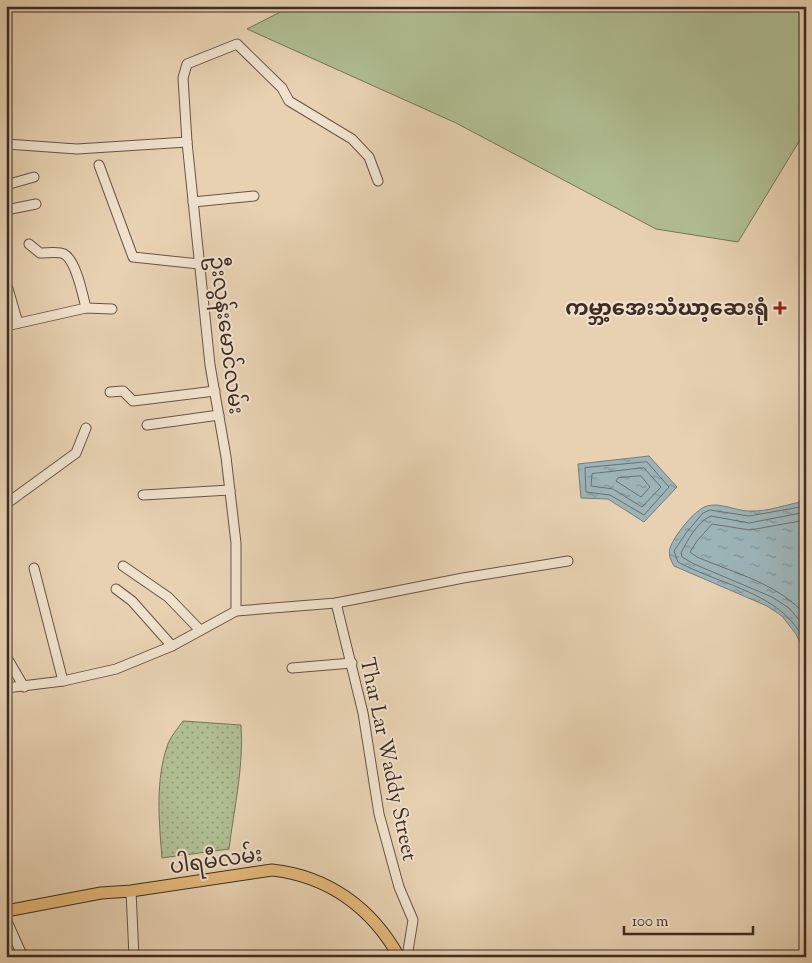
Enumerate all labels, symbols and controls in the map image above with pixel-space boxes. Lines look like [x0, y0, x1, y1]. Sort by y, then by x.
street label: ဦးလွန်းမောင်လမ်း [200, 254, 253, 416]
place label: ကမ္ဘာ့အေးသံဃာ့ဆေးရုံ [565, 295, 769, 325]
marker: ကမ္ဘာ့အေးသံဃာ့ဆေးရုံ [773, 301, 787, 315]
street label: Thar Lar Waddy Street [351, 655, 423, 864]
street label: ပါရမီလမ်း [167, 838, 265, 883]
scale bar [624, 903, 753, 935]
text: 100 m [632, 912, 669, 933]

